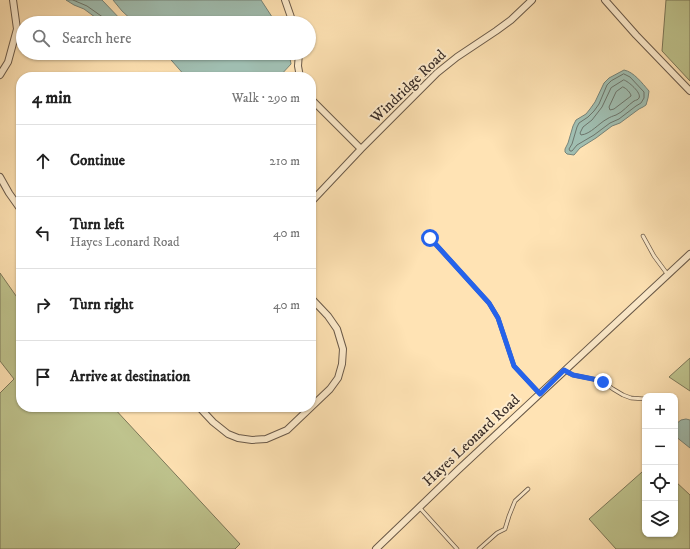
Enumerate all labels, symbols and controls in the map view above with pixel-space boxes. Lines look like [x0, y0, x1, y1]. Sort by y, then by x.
search box [16, 16, 316, 60]
icon: search [30, 27, 52, 49]
text: Search here [62, 29, 131, 48]
street label: Windridge Road [366, 45, 450, 128]
text: 4 min [32, 87, 71, 109]
text: Walk · 290 m [232, 90, 300, 106]
icon: ahead [32, 150, 54, 172]
text: Continue [70, 151, 125, 170]
text: 210 m [269, 153, 300, 169]
text: Turn left [70, 215, 124, 234]
icon: left [32, 222, 54, 244]
text: 40 m [273, 225, 300, 241]
route start [421, 229, 439, 247]
text: Hayes Leonard Road [70, 234, 179, 250]
icon: right [32, 294, 54, 316]
text: Turn right [70, 295, 133, 314]
text: 40 m [273, 297, 300, 313]
icon: arrive [32, 366, 54, 388]
text: Arrive at destination [70, 367, 190, 386]
route end [594, 373, 612, 391]
street label: Hayes Leonard Road [419, 390, 524, 490]
map controls [642, 393, 678, 537]
button: + [642, 393, 678, 429]
button: − [642, 429, 678, 465]
button: locate [642, 465, 678, 501]
button: layers [642, 501, 678, 537]

